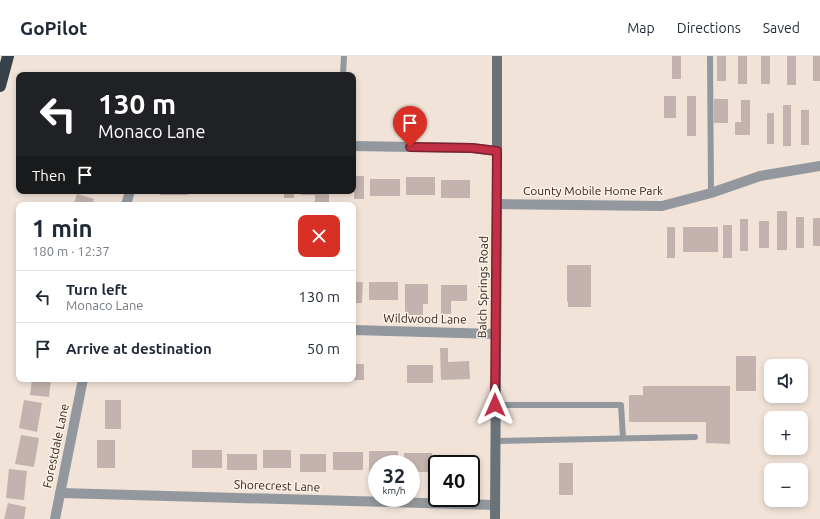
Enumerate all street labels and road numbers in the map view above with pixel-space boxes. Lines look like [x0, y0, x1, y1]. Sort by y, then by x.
street label: County Mobile Home Park [523, 184, 663, 197]
street label: Balch Springs Road [475, 236, 490, 338]
street label: Wildwood Lane [383, 311, 467, 326]
street label: Forestdale Lane [40, 403, 71, 489]
street label: Shorecrest Lane [234, 477, 320, 494]

